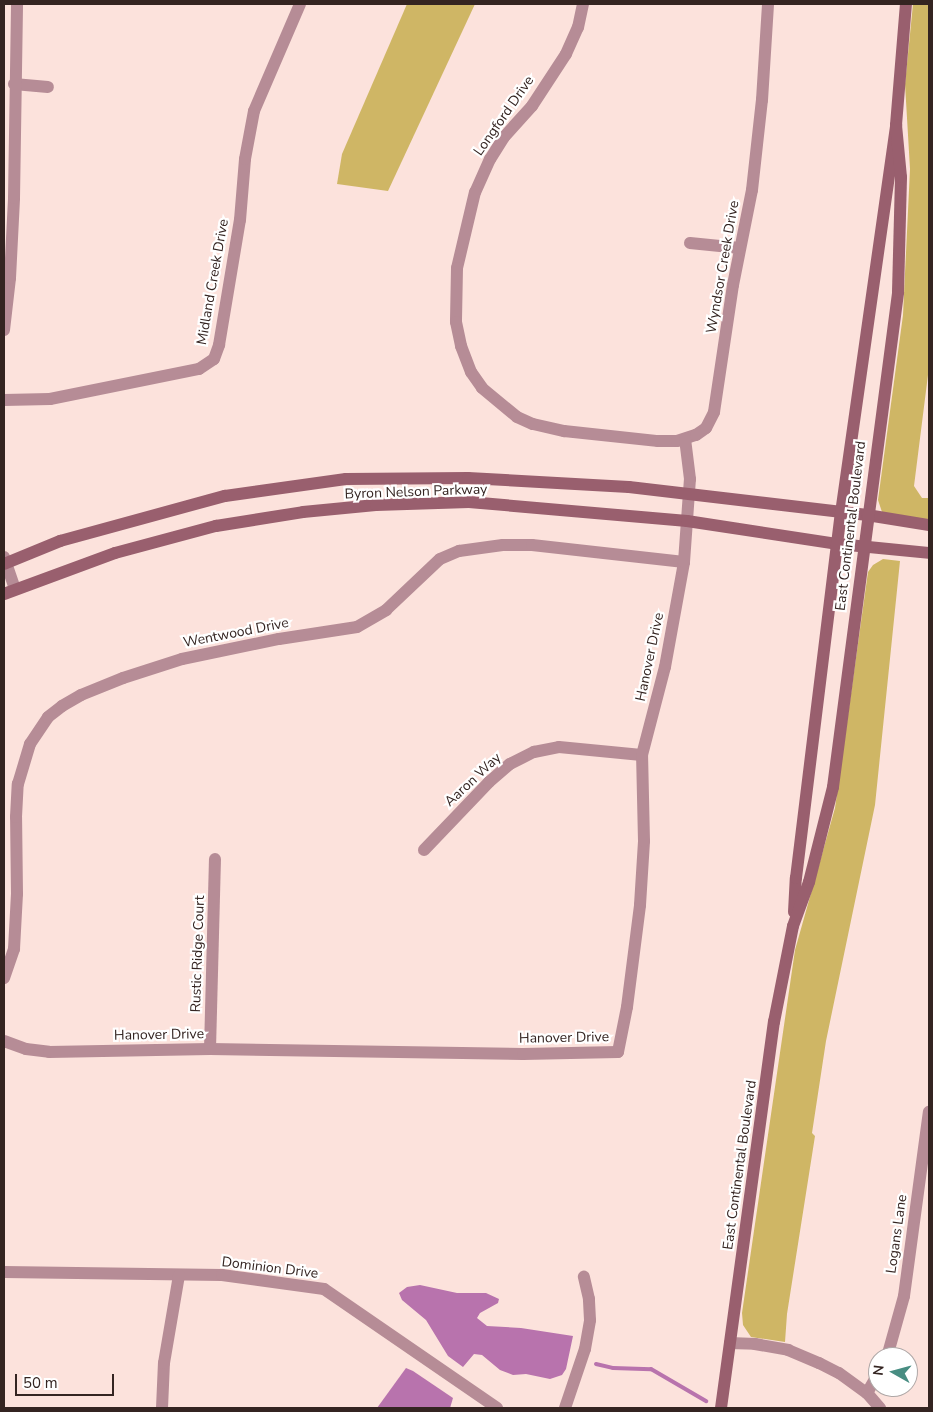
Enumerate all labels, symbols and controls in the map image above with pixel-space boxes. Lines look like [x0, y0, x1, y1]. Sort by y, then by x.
street label: Longford Drive [470, 73, 538, 159]
street label: Wyndsor Creek Drive [703, 199, 743, 335]
street label: Midland Creek Drive [194, 218, 232, 346]
street label: East Continental Boulevard [832, 440, 870, 612]
street label: Byron Nelson Parkway [344, 481, 488, 503]
street label: Hanover Drive [632, 611, 668, 703]
street label: Wentwood Drive [182, 615, 290, 651]
street label: Aaron Way [441, 750, 505, 810]
street label: Rustic Ridge Court [188, 895, 208, 1013]
street label: Hanover Drive [114, 1026, 204, 1044]
street label: Hanover Drive [519, 1029, 609, 1047]
street label: East Continental Boulevard [720, 1079, 760, 1251]
street label: Logans Lane [883, 1193, 911, 1275]
street label: Dominion Drive [221, 1254, 319, 1282]
north arrow [868, 1347, 918, 1397]
scale bar [18, 1364, 116, 1396]
text: N [869, 1364, 889, 1377]
text: 50 m [23, 1373, 58, 1393]

